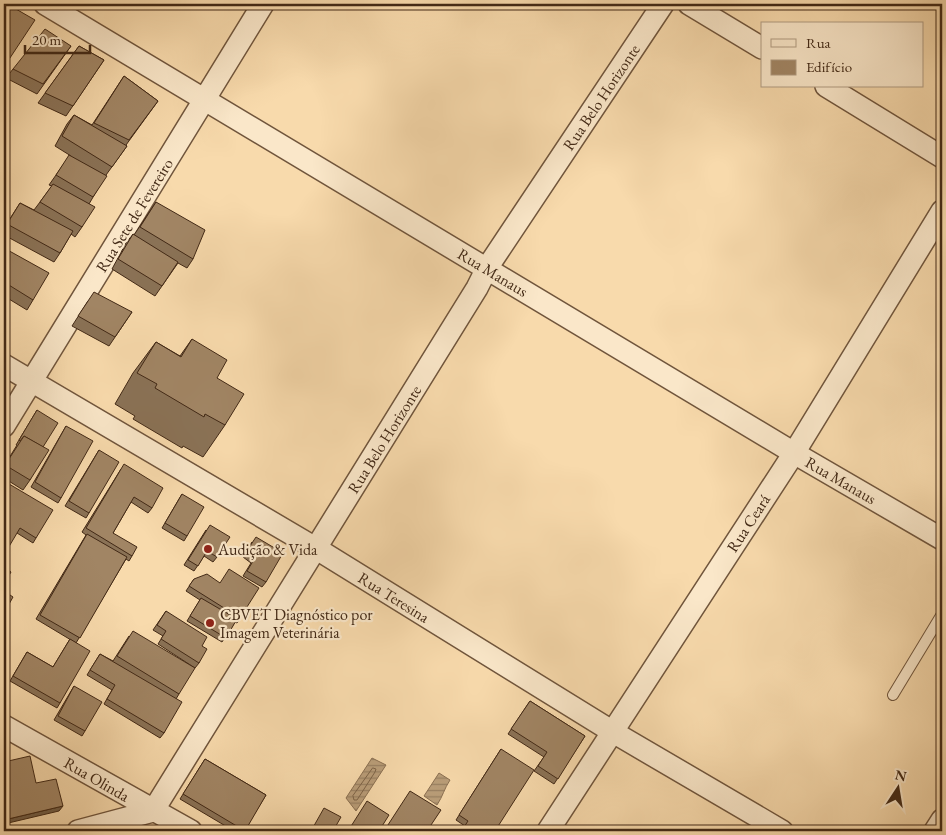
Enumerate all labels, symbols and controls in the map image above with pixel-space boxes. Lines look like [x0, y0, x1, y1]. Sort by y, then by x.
scale bar [25, 22, 90, 54]
legend [761, 22, 924, 88]
text: 20 m [32, 30, 61, 49]
text: Rua [806, 33, 831, 52]
street label: Rua Belo Horizonte [558, 40, 645, 154]
text: Edifício [806, 57, 852, 76]
street label: Rua Sete de Fevereiro [91, 154, 178, 276]
street label: Rua Manaus [454, 243, 532, 302]
street label: Rua Belo Horizonte [343, 381, 426, 497]
street label: Rua Manaus [802, 452, 880, 509]
street label: Rua Ceará [722, 490, 775, 556]
place label: Audição & Vida [217, 539, 318, 560]
marker: Audição & Vida [202, 543, 214, 555]
street label: Rua Teresina [354, 567, 434, 628]
place label: CBVET Diagnóstico por Imagem Veterinária [220, 604, 373, 643]
marker: CBVET Diagnóstico por Imagem Veterinária [204, 617, 216, 629]
street label: Rua Olinda [60, 752, 134, 807]
north arrow [874, 762, 924, 812]
text: N [893, 765, 909, 785]

